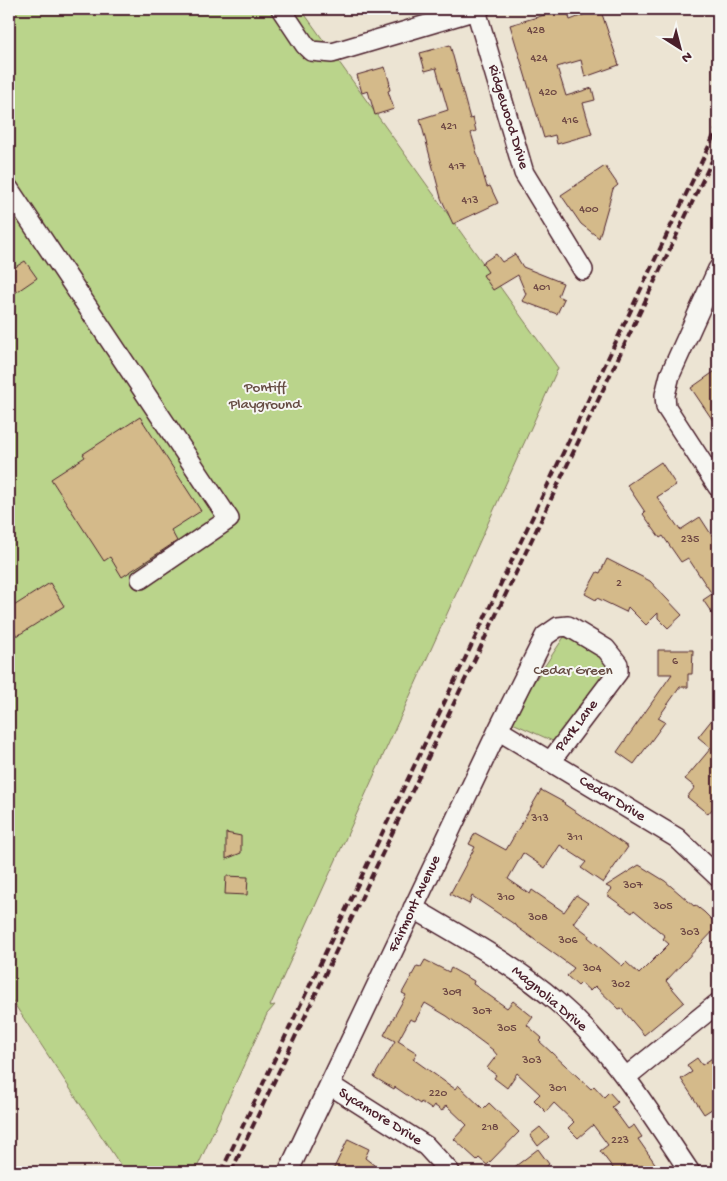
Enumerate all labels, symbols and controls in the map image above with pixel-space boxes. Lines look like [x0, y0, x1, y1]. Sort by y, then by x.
north arrow [654, 22, 704, 72]
house number: 428 [527, 24, 545, 38]
text: N [677, 47, 695, 66]
house number: 424 [530, 52, 548, 66]
street label: Ridgewood Drive [484, 63, 533, 172]
house number: 420 [539, 86, 557, 100]
house number: 416 [562, 114, 579, 128]
house number: 421 [441, 120, 457, 134]
house number: 417 [449, 160, 466, 174]
house number: 413 [462, 194, 478, 208]
house number: 400 [579, 203, 599, 217]
house number: 401 [533, 281, 551, 295]
park label: Pontiff Playground [228, 379, 302, 414]
house number: 235 [681, 533, 699, 547]
house number: 2 [616, 577, 622, 591]
house number: 6 [672, 655, 679, 669]
park label: Cedar Green [533, 662, 613, 680]
street label: Park Lane [551, 696, 603, 757]
street label: Cedar Drive [575, 772, 649, 826]
house number: 313 [530, 812, 549, 826]
house number: 311 [566, 831, 583, 845]
street label: Fairmont Avenue [384, 852, 445, 956]
house number: 307 [622, 879, 643, 893]
house number: 310 [496, 891, 515, 905]
house number: 305 [652, 900, 673, 914]
house number: 308 [527, 911, 548, 925]
house number: 303 [679, 926, 700, 940]
house number: 306 [557, 934, 578, 948]
street label: Magnolia Drive [507, 962, 591, 1036]
house number: 304 [582, 962, 602, 976]
house number: 302 [611, 978, 631, 992]
house number: 309 [441, 986, 462, 1000]
house number: 307 [471, 1005, 492, 1019]
house number: 305 [496, 1022, 517, 1036]
house number: 303 [521, 1054, 542, 1068]
house number: 301 [548, 1082, 567, 1096]
street label: Sycamore Drive [335, 1084, 425, 1150]
house number: 220 [429, 1087, 447, 1101]
house number: 218 [481, 1121, 499, 1135]
house number: 223 [611, 1134, 629, 1148]

